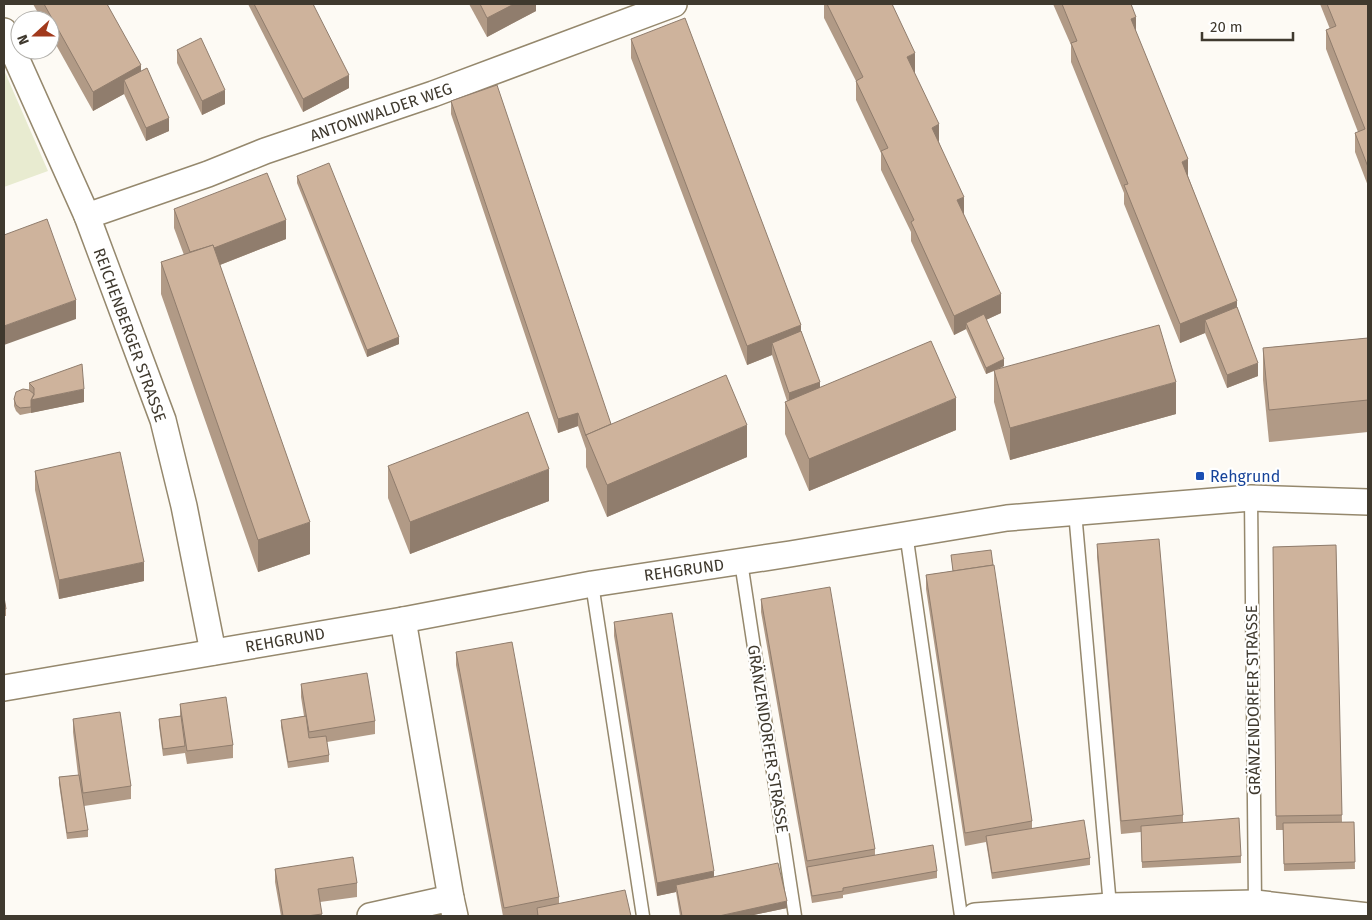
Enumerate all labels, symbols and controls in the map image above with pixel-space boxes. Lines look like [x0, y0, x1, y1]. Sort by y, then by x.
north arrow [10, 10, 60, 60]
scale bar [1202, 10, 1293, 42]
text: 20 m [1210, 18, 1243, 36]
text: N [14, 32, 33, 47]
street label: ANTONIWALDER WEG [307, 79, 455, 145]
street label: REICHENBERGER STRASSE [90, 245, 170, 425]
place label: Rehgrund [1210, 467, 1280, 486]
marker: Rehgrund [1194, 470, 1206, 482]
street label: REHGRUND [643, 555, 725, 585]
street label: GRÄNZENDORFER STRASSE [1242, 605, 1264, 795]
street label: REHGRUND [244, 624, 326, 656]
street label: GRÄNZENDORFER STRASSE [744, 643, 792, 835]

